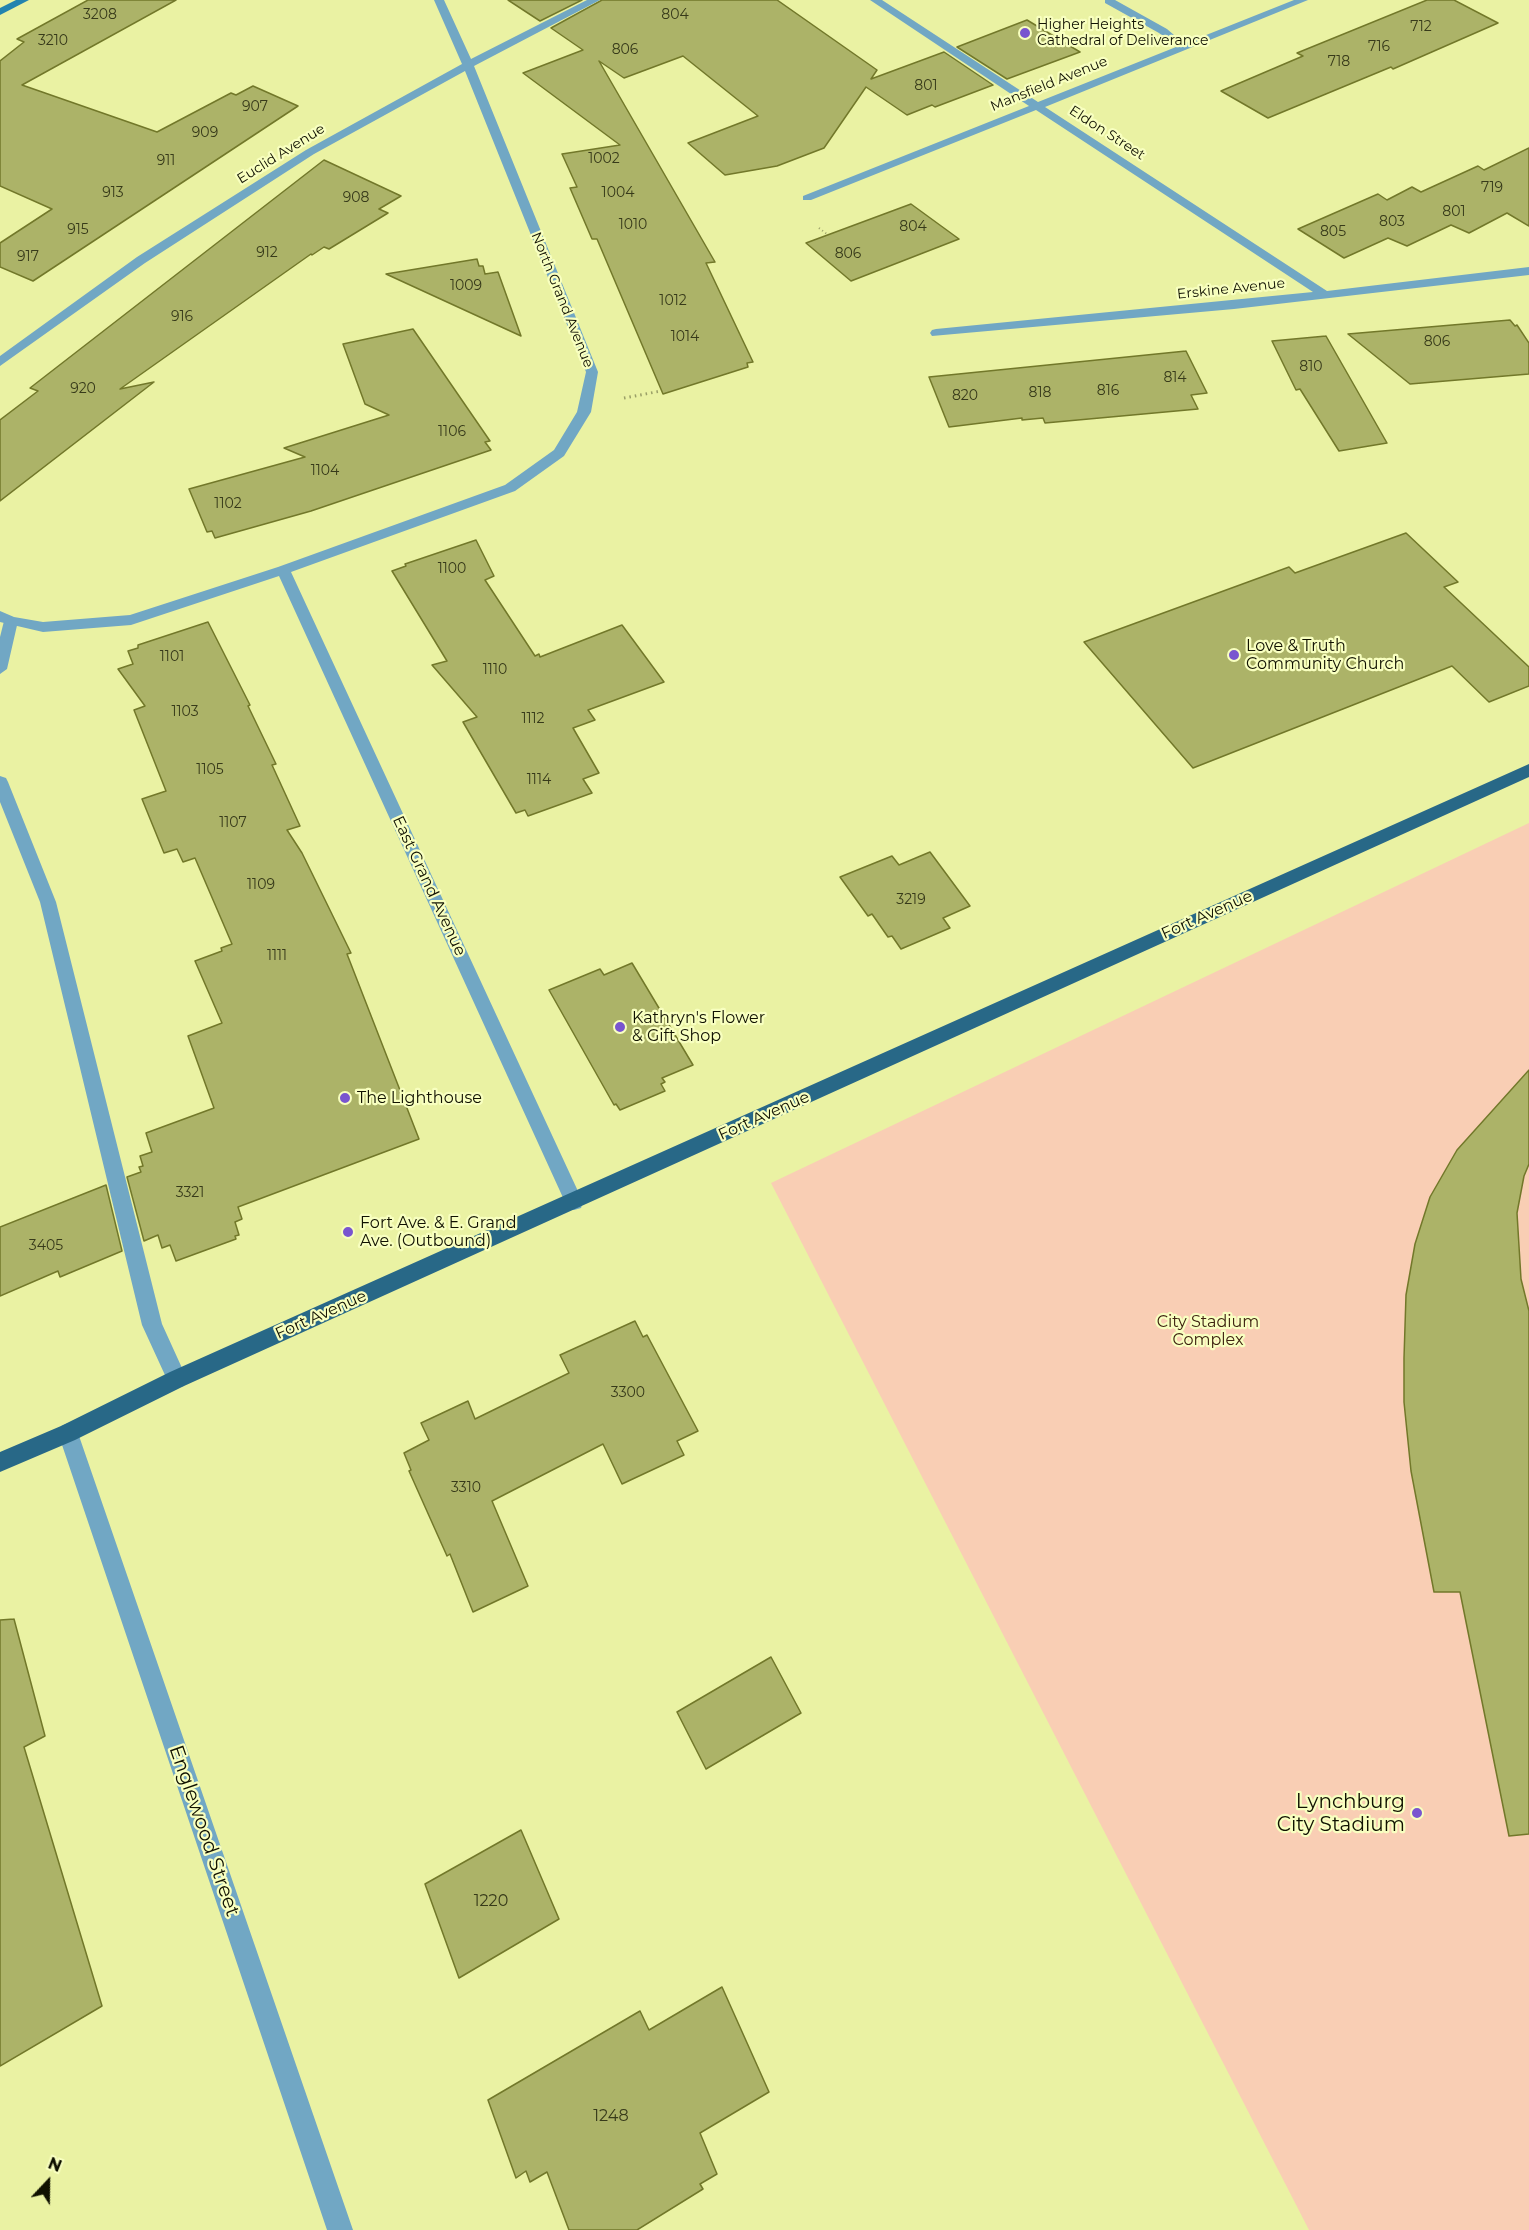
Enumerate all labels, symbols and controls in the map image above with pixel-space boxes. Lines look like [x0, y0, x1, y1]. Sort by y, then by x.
house number: 3208 [83, 7, 117, 23]
house number: 804 [661, 7, 689, 23]
place label: Higher Heights Cathedral of Deliverance [1037, 17, 1208, 50]
house number: 712 [1410, 19, 1432, 35]
marker: Higher Heights Cathedral of Deliverance [1018, 26, 1032, 40]
house number: 3210 [38, 33, 68, 49]
house number: 716 [1368, 39, 1390, 55]
house number: 806 [612, 42, 638, 58]
street label: Mansfield Avenue [988, 53, 1110, 115]
house number: 718 [1328, 54, 1350, 70]
house number: 801 [914, 78, 938, 94]
house number: 907 [242, 99, 268, 115]
street label: Eldon Street [1066, 102, 1148, 164]
street label: Euclid Avenue [234, 120, 328, 188]
house number: 909 [192, 125, 218, 141]
house number: 1002 [588, 151, 620, 167]
house number: 911 [157, 153, 175, 169]
house number: 719 [1481, 180, 1503, 196]
house number: 913 [102, 185, 124, 201]
house number: 1004 [602, 185, 634, 201]
house number: 908 [343, 190, 369, 206]
house number: 801 [1442, 204, 1466, 220]
house number: 803 [1379, 214, 1405, 230]
house number: 1010 [619, 217, 647, 233]
house number: 804 [899, 219, 927, 235]
house number: 915 [67, 222, 89, 238]
house number: 805 [1320, 224, 1346, 240]
street label: North Grand Avenue [527, 230, 597, 370]
house number: 912 [256, 245, 278, 261]
house number: 806 [835, 246, 861, 262]
house number: 917 [17, 249, 39, 265]
street label: Erskine Avenue [1176, 275, 1286, 303]
house number: 1009 [450, 278, 482, 294]
house number: 1012 [659, 293, 687, 309]
house number: 916 [171, 309, 193, 325]
house number: 1014 [671, 329, 699, 345]
house number: 806 [1424, 334, 1450, 350]
house number: 810 [1299, 359, 1323, 375]
house number: 814 [1163, 370, 1187, 386]
house number: 920 [70, 381, 96, 397]
house number: 816 [1097, 383, 1119, 399]
house number: 818 [1029, 385, 1051, 401]
house number: 820 [952, 388, 978, 404]
house number: 1106 [438, 424, 466, 440]
house number: 1104 [311, 463, 339, 479]
house number: 1102 [214, 496, 242, 512]
house number: 1100 [438, 561, 466, 577]
place label: Love & Truth Community Church [1246, 636, 1404, 674]
marker: Love & Truth Community Church [1227, 648, 1241, 662]
house number: 1101 [160, 649, 184, 665]
house number: 1110 [483, 662, 507, 678]
house number: 1103 [171, 704, 199, 720]
house number: 1112 [521, 711, 545, 727]
house number: 1105 [196, 762, 224, 778]
house number: 1114 [527, 772, 551, 788]
street label: East Grand Avenue [388, 813, 470, 959]
house number: 1107 [219, 815, 247, 831]
house number: 1109 [247, 877, 275, 893]
street label: Fort Avenue [1159, 886, 1255, 944]
house number: 3219 [896, 892, 926, 908]
house number: 1111 [267, 948, 287, 964]
place label: Kathryn's Flower & Gift Shop [632, 1008, 765, 1046]
marker: Kathryn's Flower & Gift Shop [613, 1020, 627, 1034]
street label: Fort Avenue [716, 1087, 812, 1145]
place label: The Lighthouse [357, 1088, 482, 1108]
marker: The Lighthouse [338, 1091, 352, 1105]
house number: 3321 [176, 1185, 204, 1201]
place label: Fort Ave. & E. Grand Ave. (Outbound) [360, 1213, 517, 1251]
marker: Fort Ave. & E. Grand Ave. (Outbound) [341, 1225, 355, 1239]
house number: 3405 [29, 1238, 63, 1254]
street label: Fort Avenue [273, 1286, 369, 1344]
park label: City Stadium Complex [1157, 1312, 1259, 1350]
house number: 3300 [611, 1385, 645, 1401]
house number: 3310 [451, 1480, 481, 1496]
street label: Englewood Street [163, 1742, 245, 1920]
place label: Lynchburg City Stadium [1277, 1790, 1405, 1837]
marker: Lynchburg City Stadium [1410, 1806, 1424, 1820]
house number: 1220 [474, 1891, 508, 1911]
house number: 1248 [593, 2106, 629, 2126]
north arrow [18, 2152, 78, 2212]
text: N [45, 2154, 64, 2176]

